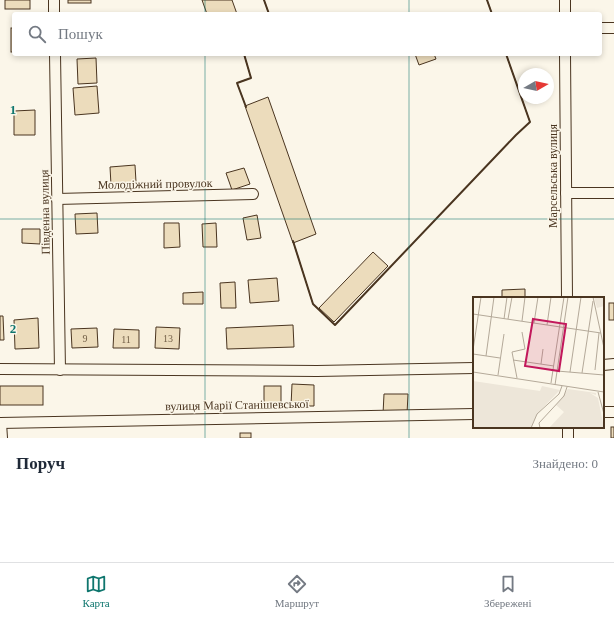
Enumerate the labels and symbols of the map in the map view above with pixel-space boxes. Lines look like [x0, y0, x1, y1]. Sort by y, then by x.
north arrow [518, 68, 554, 104]
text: 1 [10, 102, 16, 117]
street label: Марсельська вулиця [546, 123, 560, 228]
street label: Південна вулиця [37, 169, 53, 255]
street label: Молодіжний провулок [97, 176, 213, 192]
inset map [473, 297, 604, 428]
text: 2 [10, 321, 16, 336]
house number: 9 [83, 333, 88, 344]
house number: 13 [163, 333, 173, 344]
house number: 11 [121, 334, 131, 345]
street label: вулиця Марії Станішевської [165, 397, 310, 413]

